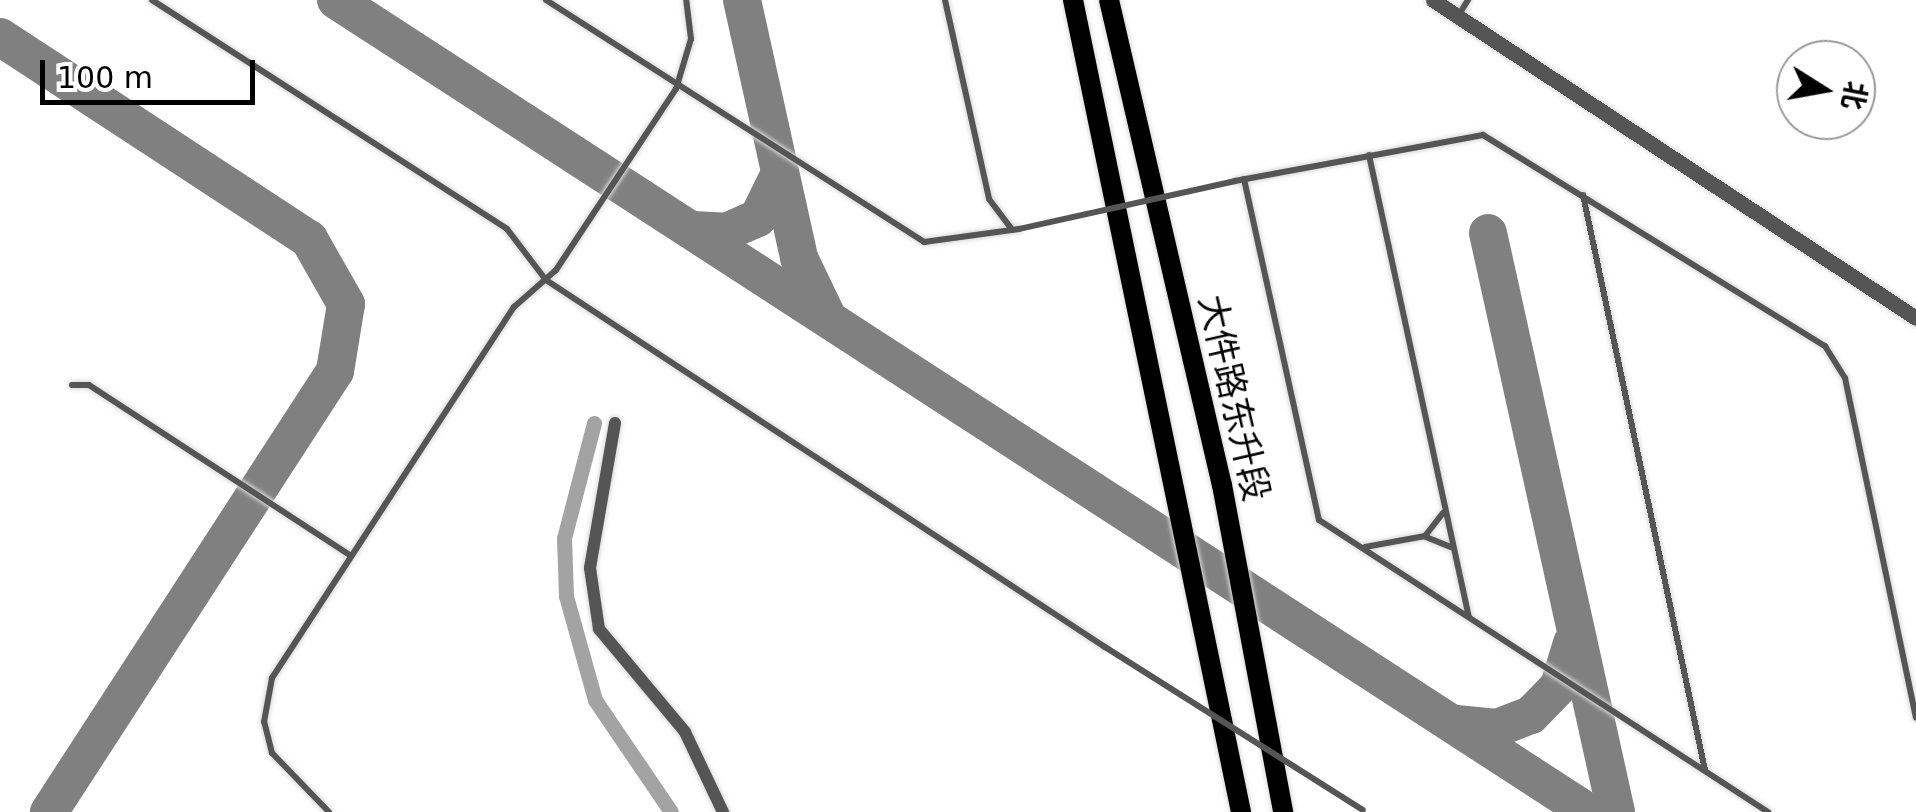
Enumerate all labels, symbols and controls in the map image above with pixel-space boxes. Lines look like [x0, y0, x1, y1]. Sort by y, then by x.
scale bar [45, 40, 260, 102]
north arrow [1776, 40, 1876, 140]
text: 100 m [57, 60, 153, 95]
text: 北 [1835, 79, 1873, 112]
street label: 大件路东升段 [1190, 291, 1278, 505]

